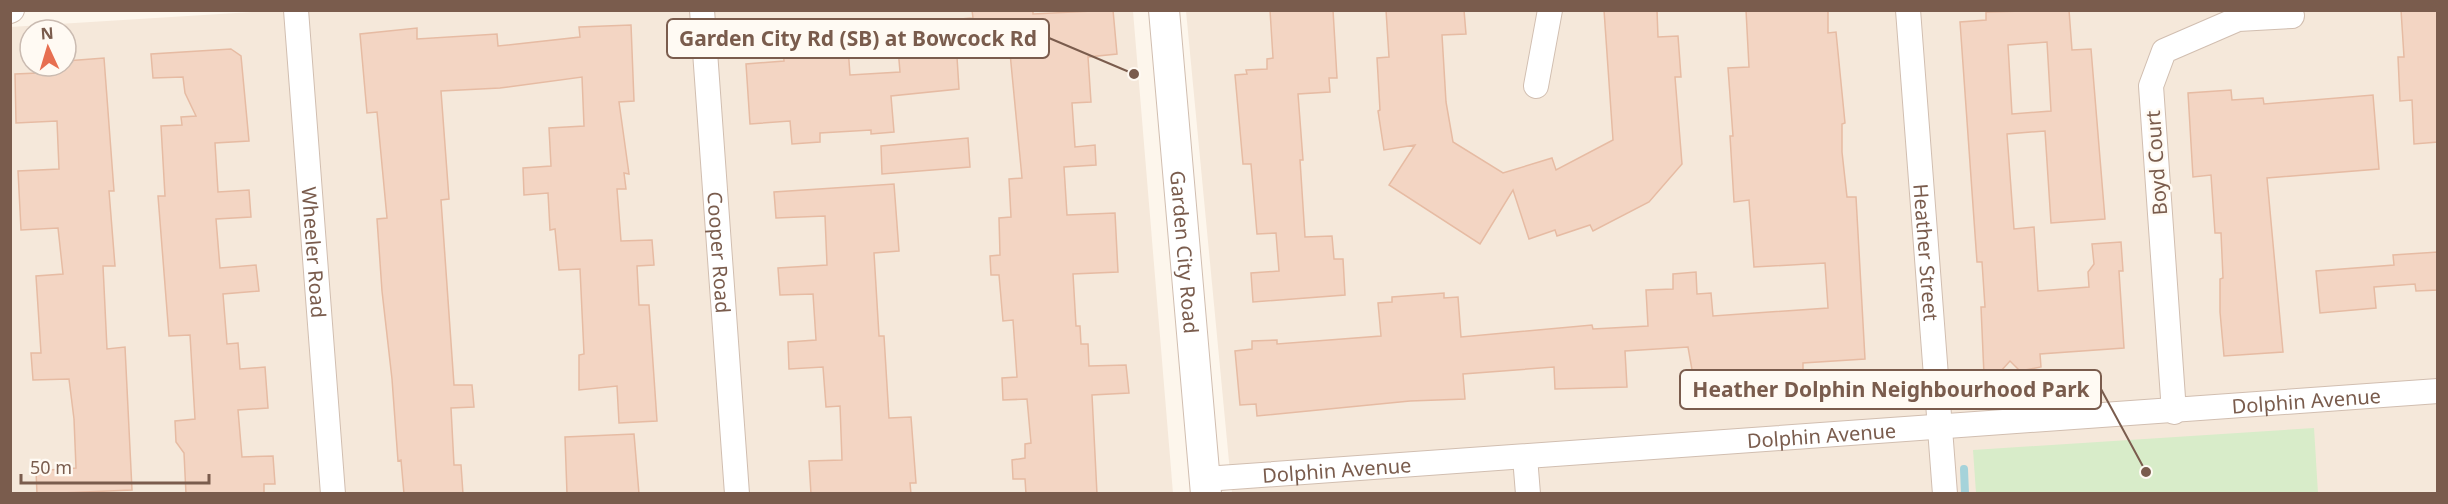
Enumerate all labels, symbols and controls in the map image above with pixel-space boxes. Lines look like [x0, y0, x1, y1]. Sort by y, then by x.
north arrow [18, 18, 78, 78]
callout: Garden City Rd (SB) at Bowcock Rd [667, 19, 1049, 58]
text: N [40, 22, 54, 44]
text: Garden City Rd (SB) at Bowcock Rd [679, 24, 1037, 52]
street label: Boyd Court [2139, 110, 2173, 216]
street label: Garden City Road [1164, 170, 1206, 335]
street label: Heather Street [1908, 183, 1945, 322]
street label: Wheeler Road [296, 186, 333, 319]
street label: Cooper Road [702, 191, 737, 314]
callout: Heather Dolphin Neighbourhood Park [1680, 370, 2101, 409]
text: Heather Dolphin Neighbourhood Park [1692, 375, 2091, 403]
street label: Dolphin Avenue [2231, 382, 2382, 419]
street label: Dolphin Avenue [1746, 416, 1897, 454]
scale bar [21, 447, 208, 485]
street label: Dolphin Avenue [1261, 451, 1412, 488]
text: 50 m [30, 455, 72, 479]

